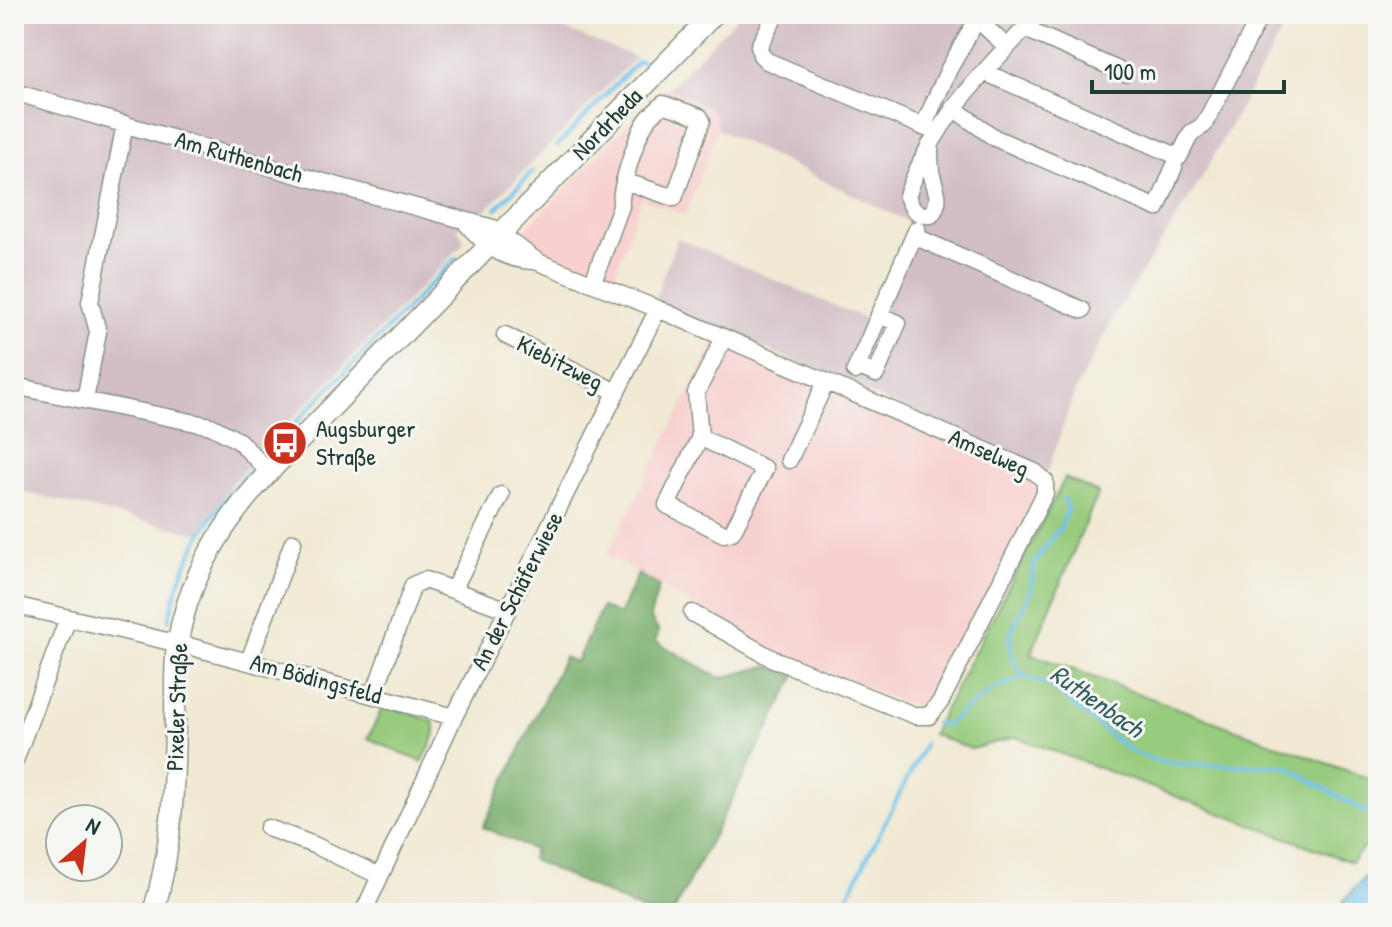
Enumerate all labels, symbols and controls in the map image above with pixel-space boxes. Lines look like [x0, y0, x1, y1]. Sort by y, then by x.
scale bar [1092, 44, 1284, 94]
text: 100 m [1104, 55, 1156, 87]
street label: Nordrheda [564, 80, 649, 166]
street label: Am Ruthenbach [172, 123, 307, 190]
street label: Kiebitzweg [512, 327, 609, 397]
place label: Augsburger Straße [316, 412, 415, 472]
bus stop icon: Augsburger Straße [261, 419, 309, 467]
street label: Amselweg [944, 420, 1035, 484]
street label: An der Schäferwiese [462, 505, 570, 675]
street label: Pixeler Straße [158, 642, 194, 772]
street label: Am Bödingsfeld [247, 645, 386, 711]
water label: Ruthenbach [1044, 656, 1152, 747]
north arrow [44, 803, 124, 883]
text: N [81, 809, 106, 841]

